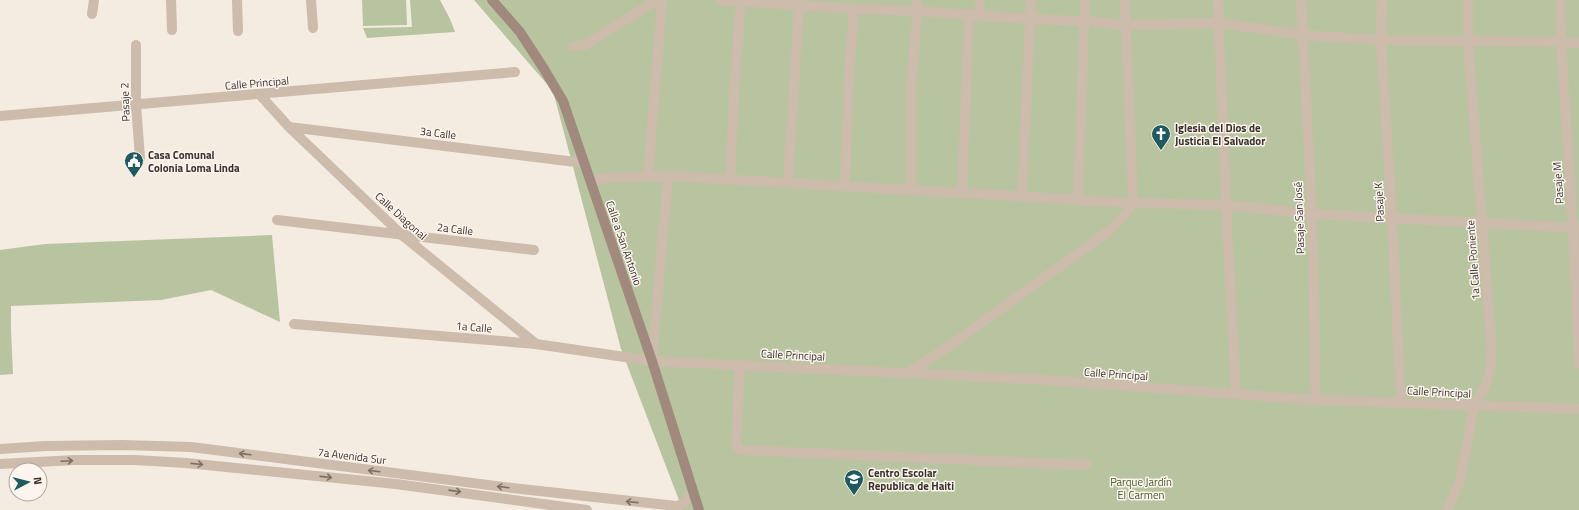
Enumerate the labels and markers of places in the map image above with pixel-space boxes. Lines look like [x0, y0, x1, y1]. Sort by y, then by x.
place label: Iglesia del Dios de Justicia El Salvador [1175, 120, 1265, 149]
church icon: Iglesia del Dios de Justicia El Salvador [1150, 123, 1172, 151]
place label: Casa Comunal Colonia Loma Linda [148, 147, 240, 176]
public building icon: Casa Comunal Colonia Loma Linda [123, 150, 145, 178]
place label: Centro Escolar Republica de Haiti [868, 465, 954, 494]
school or university icon: Centro Escolar Republica de Haiti [843, 468, 865, 496]

